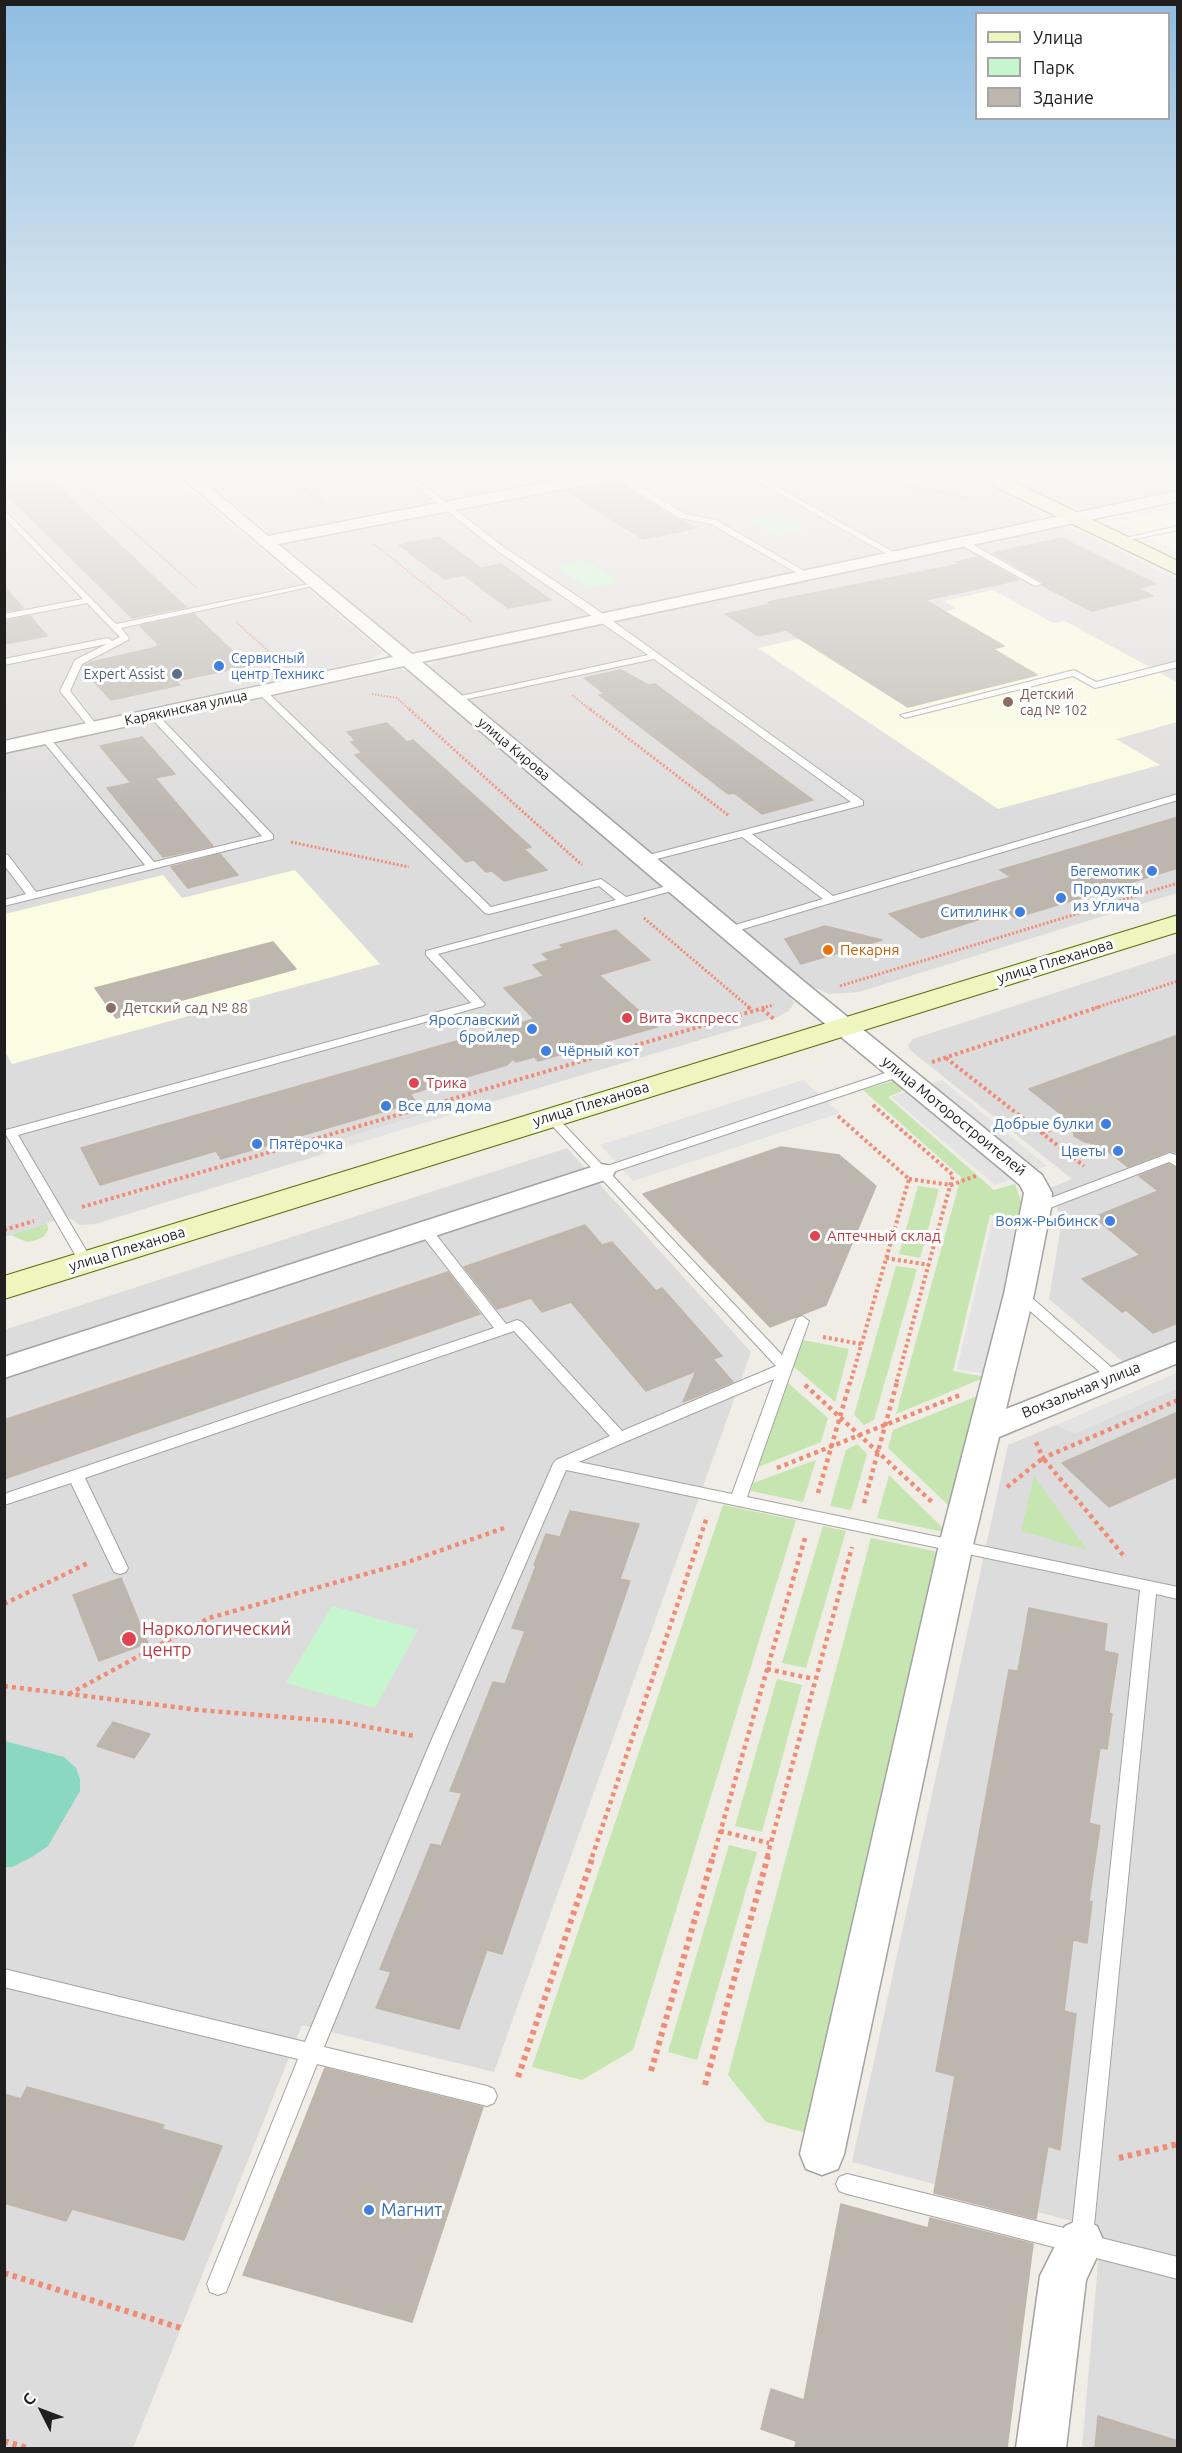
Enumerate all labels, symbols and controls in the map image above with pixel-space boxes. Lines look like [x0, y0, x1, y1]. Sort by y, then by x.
legend [975, 12, 1170, 120]
text: Улица [1033, 27, 1083, 47]
text: Парк [1033, 57, 1074, 77]
text: Здание [1033, 87, 1094, 107]
place label: Сервисный центр Техникс [231, 650, 325, 682]
marker: Сервисный центр Техникс [212, 659, 226, 673]
place label: Expert Assist [84, 666, 165, 682]
marker: Expert Assist [170, 667, 184, 681]
place label: Детский сад № 102 [1020, 686, 1087, 718]
street label: Карякинская улица [123, 687, 249, 729]
marker: Детский сад № 102 [1001, 695, 1015, 709]
street label: улица Кирова [474, 714, 554, 784]
place label: Бегемотик [1070, 863, 1140, 879]
marker: Бегемотик [1145, 864, 1159, 878]
place label: Продукты из Углича [1073, 880, 1143, 915]
marker: Продукты из Углича [1054, 891, 1068, 905]
place label: Ситилинк [940, 903, 1008, 921]
marker: Ситилинк [1013, 905, 1027, 919]
street label: улица Плеханова [995, 935, 1115, 987]
place label: Пекарня [840, 941, 900, 959]
marker: Пекарня [821, 943, 835, 957]
place label: Детский сад № 88 [123, 999, 248, 1017]
marker: Детский сад № 88 [104, 1001, 118, 1015]
place label: Вита Экспресс [639, 1009, 738, 1027]
place label: Ярославский бройлер [429, 1011, 520, 1046]
marker: Вита Экспресс [620, 1011, 634, 1025]
marker: Ярославский бройлер [525, 1022, 539, 1036]
place label: Чёрный кот [558, 1042, 639, 1060]
marker: Чёрный кот [539, 1044, 553, 1058]
street label: улица Моторостроителей [878, 1052, 1030, 1180]
place label: Трика [426, 1074, 467, 1092]
marker: Трика [407, 1076, 421, 1090]
street label: улица Плеханова [531, 1078, 651, 1130]
place label: Все для дома [398, 1097, 492, 1115]
marker: Все для дома [379, 1099, 393, 1113]
place label: Добрые булки [993, 1115, 1094, 1133]
marker: Добрые булки [1099, 1117, 1113, 1131]
place label: Пятёрочка [269, 1135, 343, 1153]
marker: Пятёрочка [250, 1137, 264, 1151]
place label: Цветы [1061, 1142, 1106, 1160]
marker: Цветы [1111, 1144, 1125, 1158]
place label: Вояж-Рыбинск [995, 1212, 1098, 1230]
marker: Вояж-Рыбинск [1103, 1214, 1117, 1228]
street label: улица Плеханова [67, 1223, 187, 1275]
place label: Аптечный склад [827, 1227, 941, 1245]
marker: Аптечный склад [808, 1229, 822, 1243]
street label: Вокзальная улица [1019, 1358, 1143, 1422]
place label: Наркологический центр [142, 1618, 291, 1660]
marker: Наркологический центр [120, 1630, 138, 1648]
place label: Магнит [381, 2199, 442, 2221]
marker: Магнит [362, 2203, 376, 2217]
north arrow [12, 2381, 72, 2441]
text: С [19, 2389, 39, 2409]

